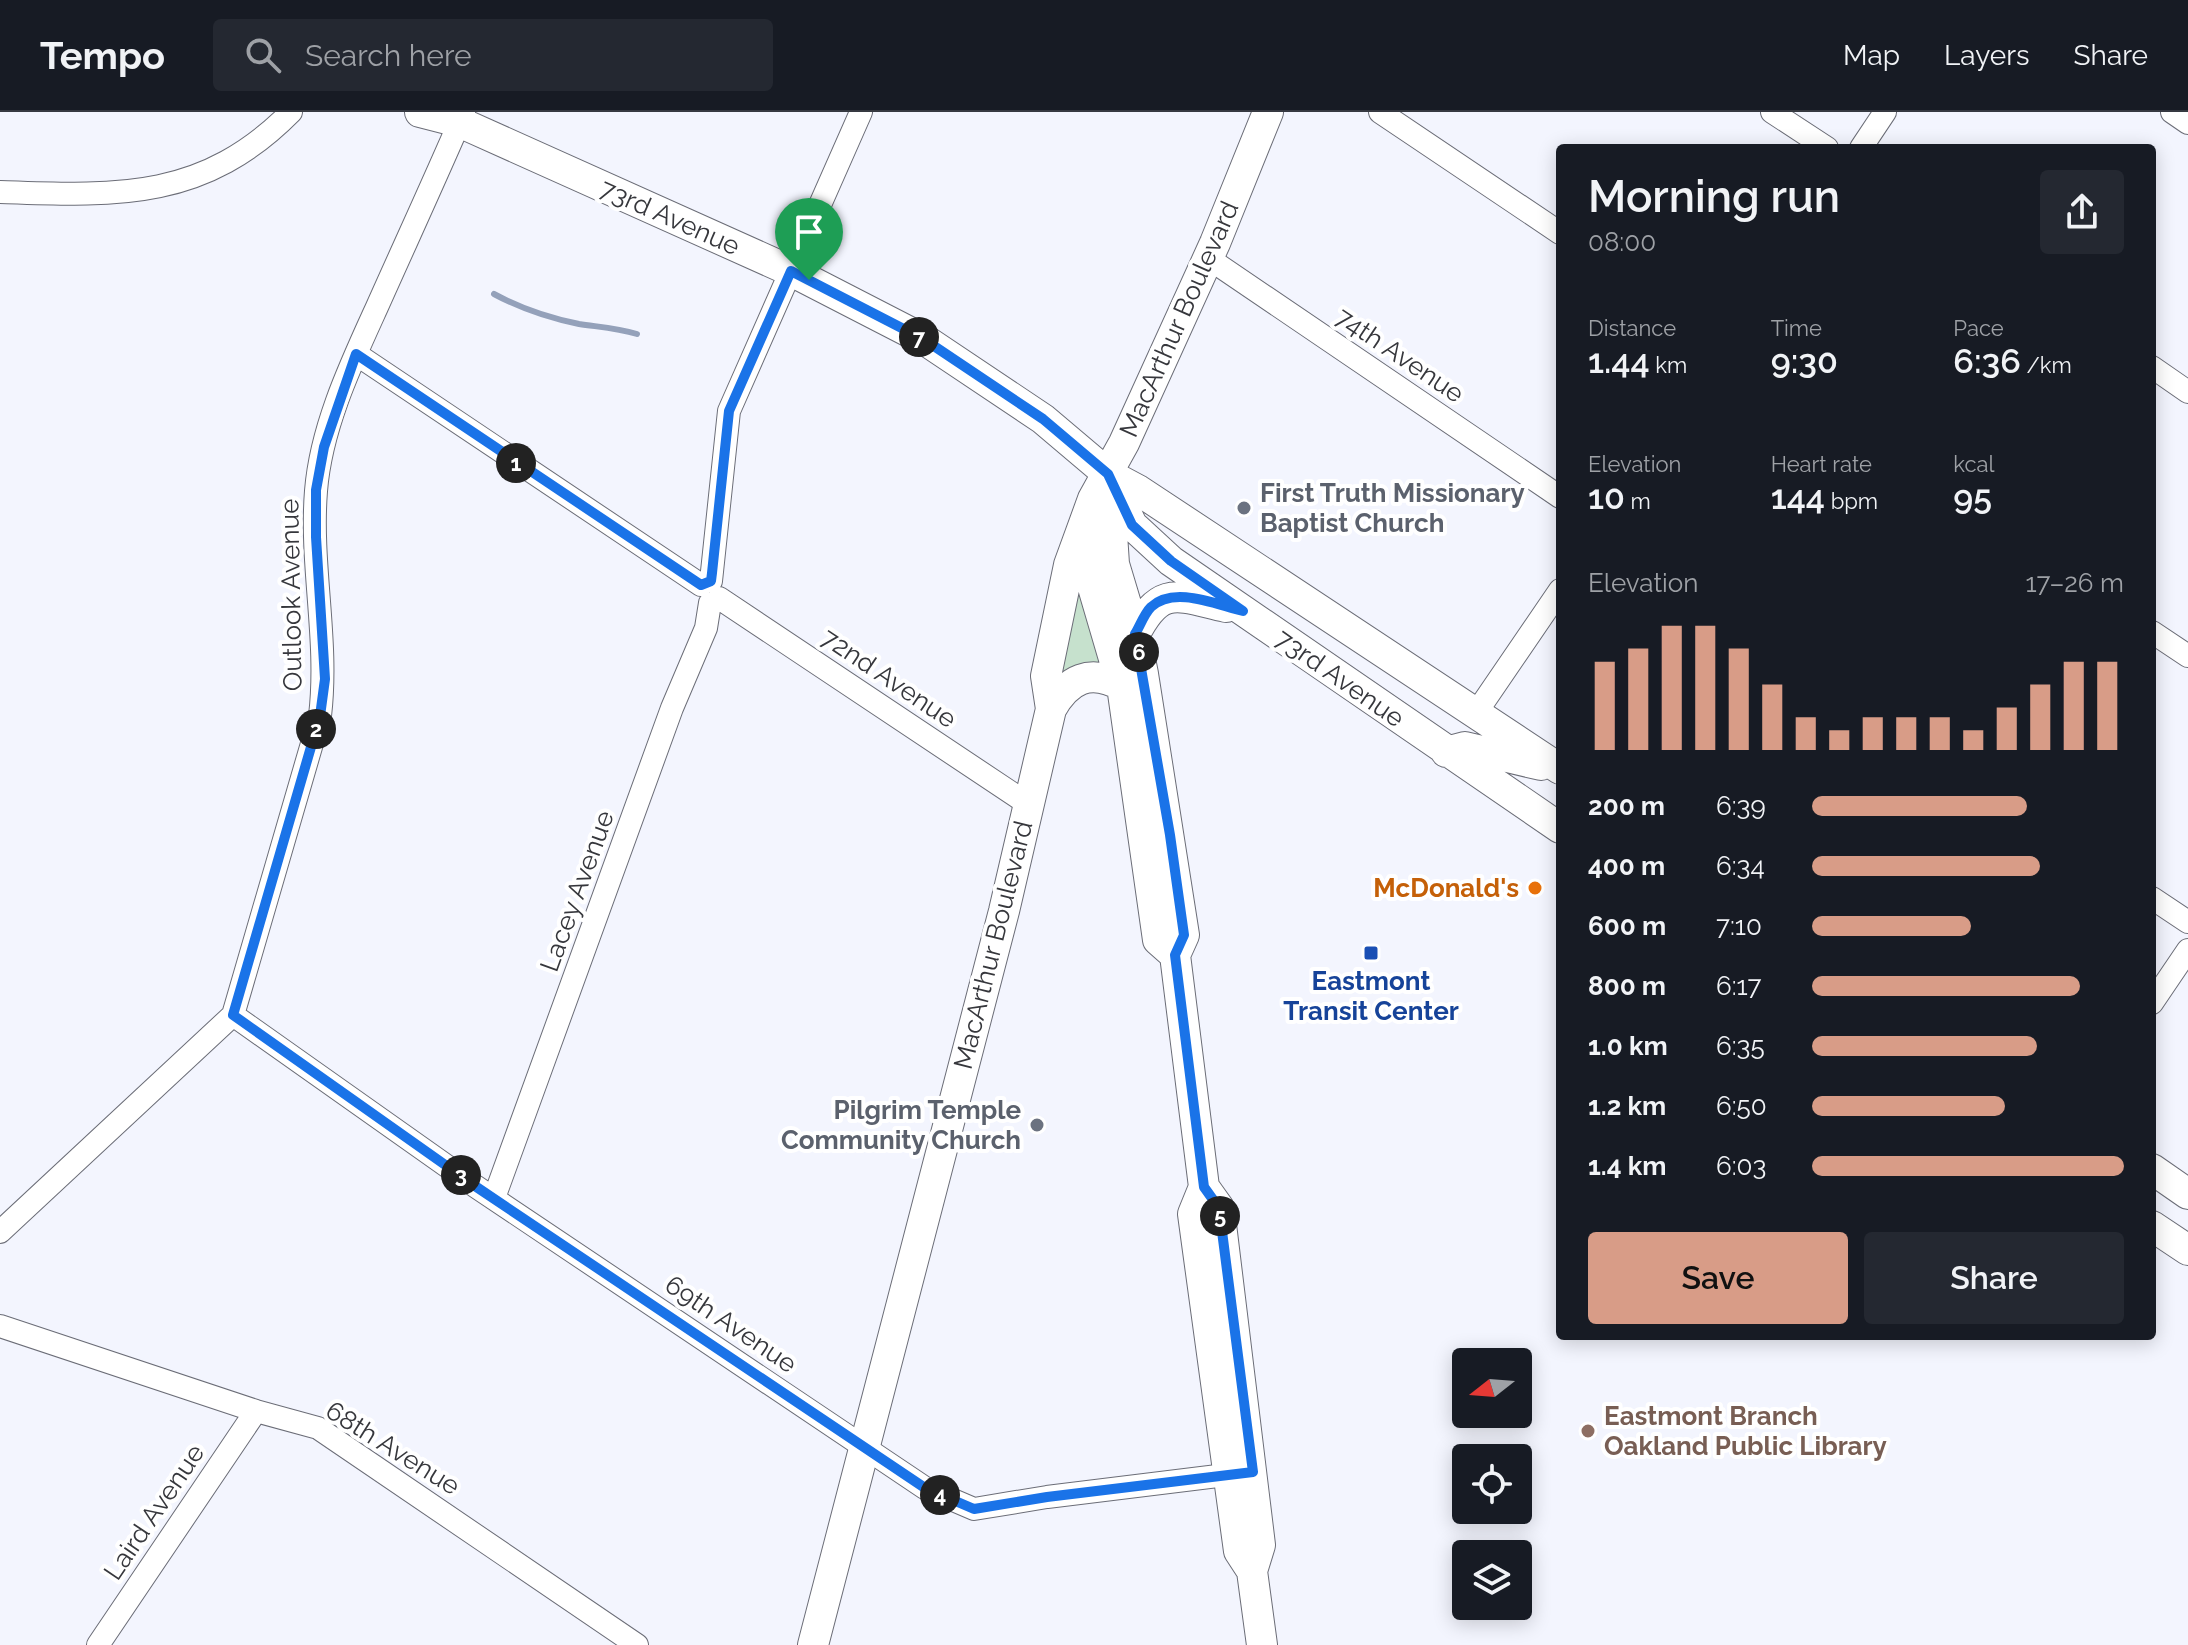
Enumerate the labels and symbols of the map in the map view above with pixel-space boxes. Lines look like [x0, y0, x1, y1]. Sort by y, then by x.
street label: 73rd Avenue [595, 173, 745, 261]
street label: MacArthur Boulevard [1113, 196, 1245, 442]
pin [775, 198, 843, 280]
street label: 74th Avenue [1330, 301, 1470, 409]
pin: 7 [899, 317, 939, 357]
pin: 1 [496, 443, 536, 483]
place label: First Truth Missionary Baptist Church [1260, 478, 1525, 538]
street label: Outlook Avenue [274, 498, 308, 692]
marker: First Truth Missionary Baptist Church [1235, 499, 1253, 517]
street label: 72nd Avenue [816, 622, 962, 734]
street label: 73rd Avenue [1270, 623, 1410, 733]
pin: 6 [1119, 632, 1159, 672]
pin: 2 [296, 709, 336, 749]
street label: Lacey Avenue [534, 807, 620, 975]
street label: MacArthur Boulevard [948, 818, 1038, 1072]
place label: McDonald's [1373, 873, 1519, 903]
marker: McDonald's [1526, 879, 1544, 897]
marker: Eastmont Transit Center [1362, 944, 1380, 962]
place label: Eastmont Transit Center [1283, 966, 1459, 1026]
place label: Pilgrim Temple Community Church [781, 1095, 1021, 1155]
marker: Pilgrim Temple Community Church [1028, 1116, 1046, 1134]
pin: 3 [441, 1155, 481, 1195]
pin: 5 [1200, 1196, 1240, 1236]
street label: 69th Avenue [660, 1269, 802, 1379]
north arrow [1452, 1348, 1532, 1428]
street label: 68th Avenue [321, 1395, 465, 1501]
place label: Eastmont Branch Oakland Public Library [1604, 1401, 1887, 1461]
marker: Eastmont Branch Oakland Public Library [1579, 1422, 1597, 1440]
street label: Laird Avenue [98, 1439, 210, 1585]
pin: 4 [920, 1475, 960, 1515]

